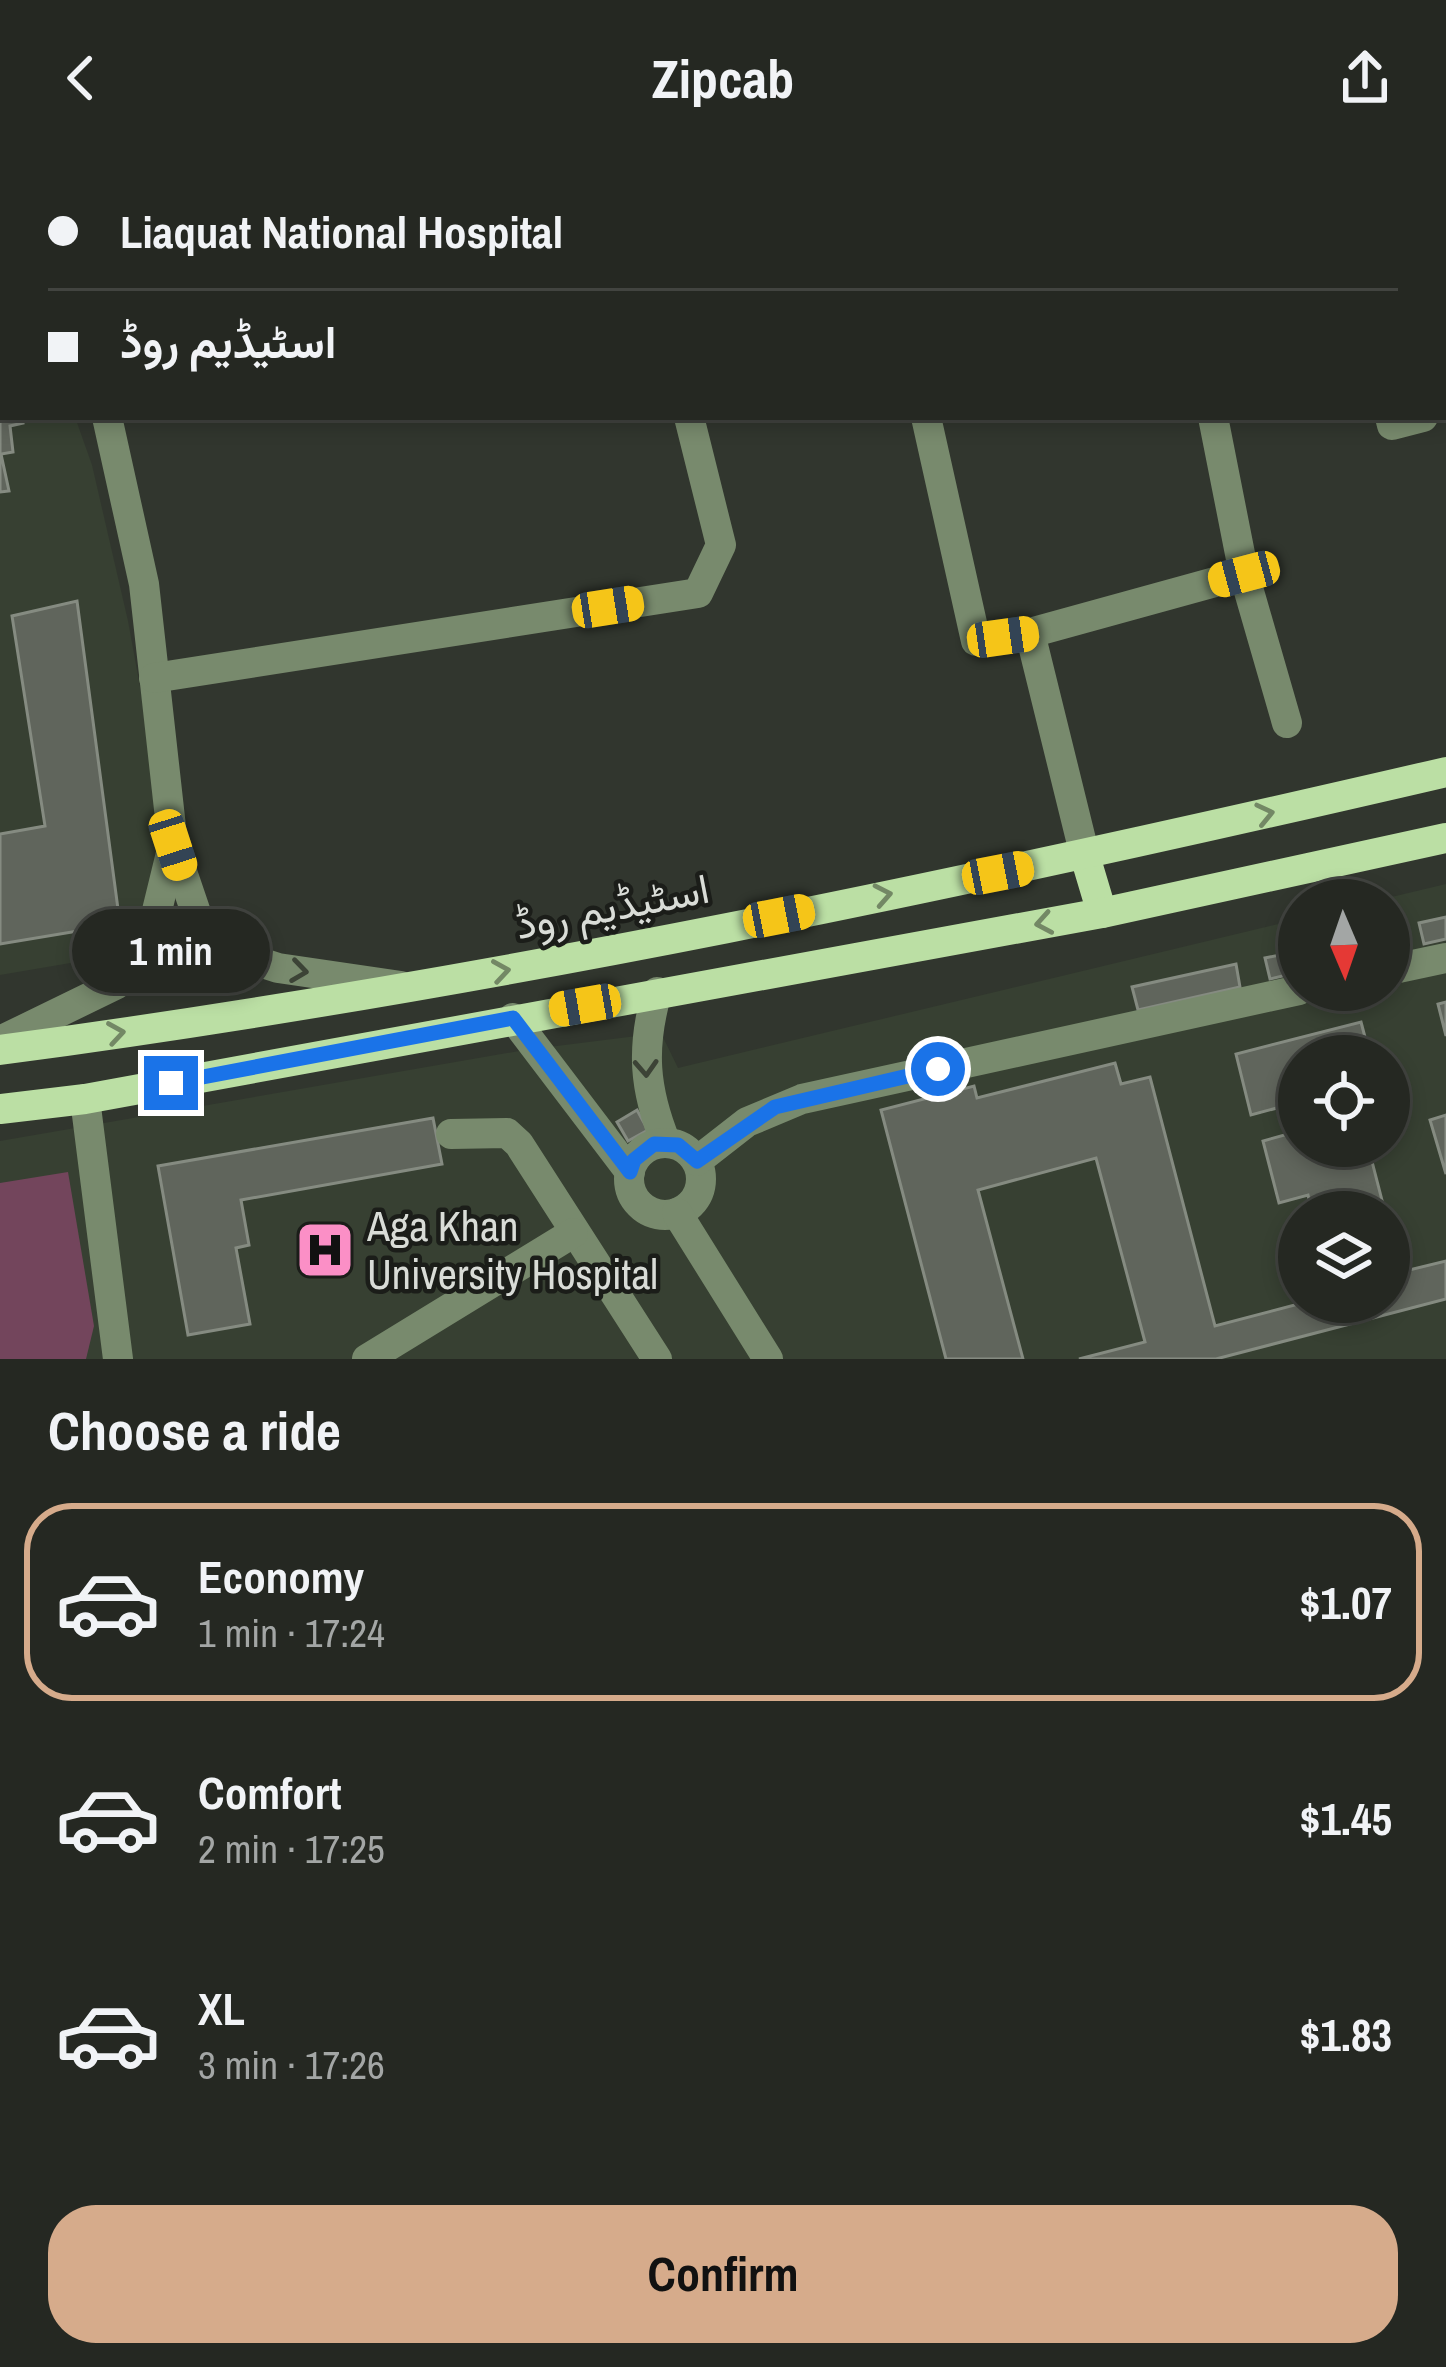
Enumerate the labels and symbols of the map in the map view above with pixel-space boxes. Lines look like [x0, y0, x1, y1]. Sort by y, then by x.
car [1205, 547, 1283, 601]
car [570, 584, 646, 630]
car [965, 614, 1041, 660]
one-way arrow [1254, 802, 1274, 827]
car [145, 805, 201, 885]
car [959, 848, 1037, 898]
street label: اسٹیڈیم روڈ [510, 860, 714, 952]
north arrow [1278, 879, 1410, 1011]
one-way arrow [873, 884, 893, 909]
car [740, 891, 818, 941]
callout: 1 min [72, 909, 270, 993]
one-way arrow [1034, 910, 1054, 935]
one-way arrow [289, 957, 309, 983]
one-way arrow [490, 959, 510, 984]
car [546, 981, 624, 1029]
one-way arrow [105, 1021, 125, 1046]
route start [911, 1042, 965, 1096]
route end [144, 1056, 198, 1110]
one-way arrow [633, 1059, 659, 1078]
place label: Aga Khan University Hospital [366, 1198, 658, 1302]
hospital icon: Aga Khan University Hospital [294, 1219, 356, 1281]

